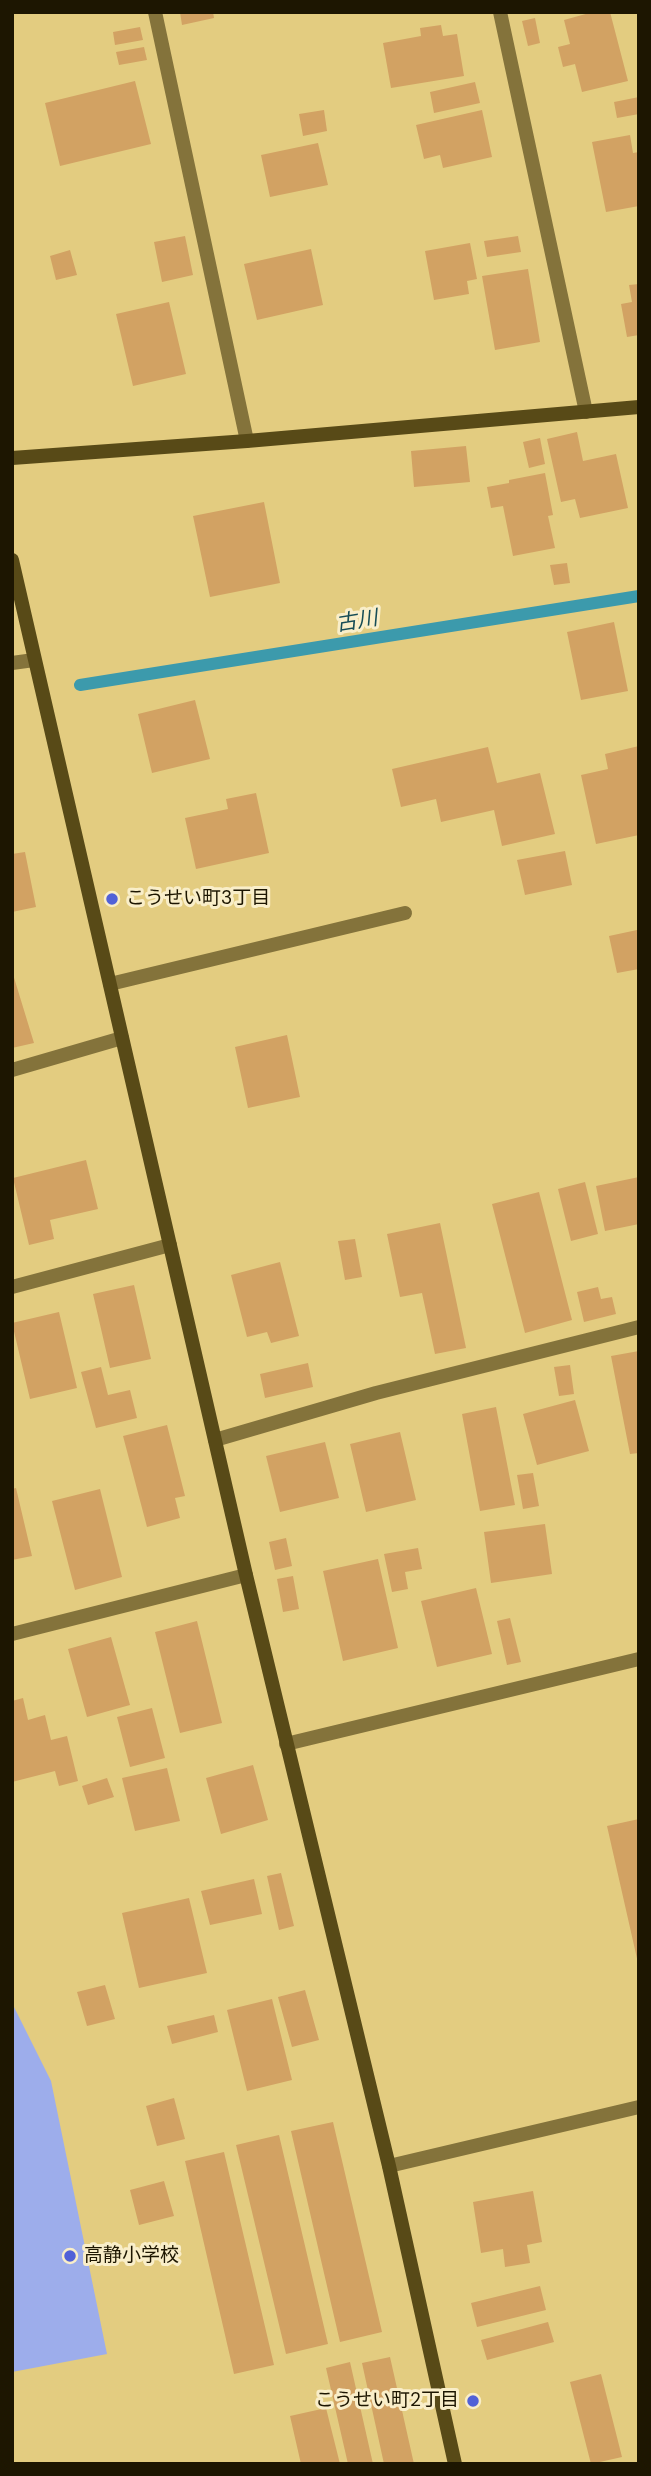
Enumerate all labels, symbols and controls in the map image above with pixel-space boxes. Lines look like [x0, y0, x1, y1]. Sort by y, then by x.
water label: 古川 [334, 606, 380, 638]
place label: こうせい町3丁目 [126, 888, 270, 910]
marker: こうせい町3丁目 [104, 891, 120, 907]
place label: 高静小学校 [84, 2245, 179, 2267]
marker: 高静小学校 [62, 2248, 78, 2264]
place label: こうせい町2丁目 [315, 2390, 459, 2412]
marker: こうせい町2丁目 [465, 2393, 481, 2409]

